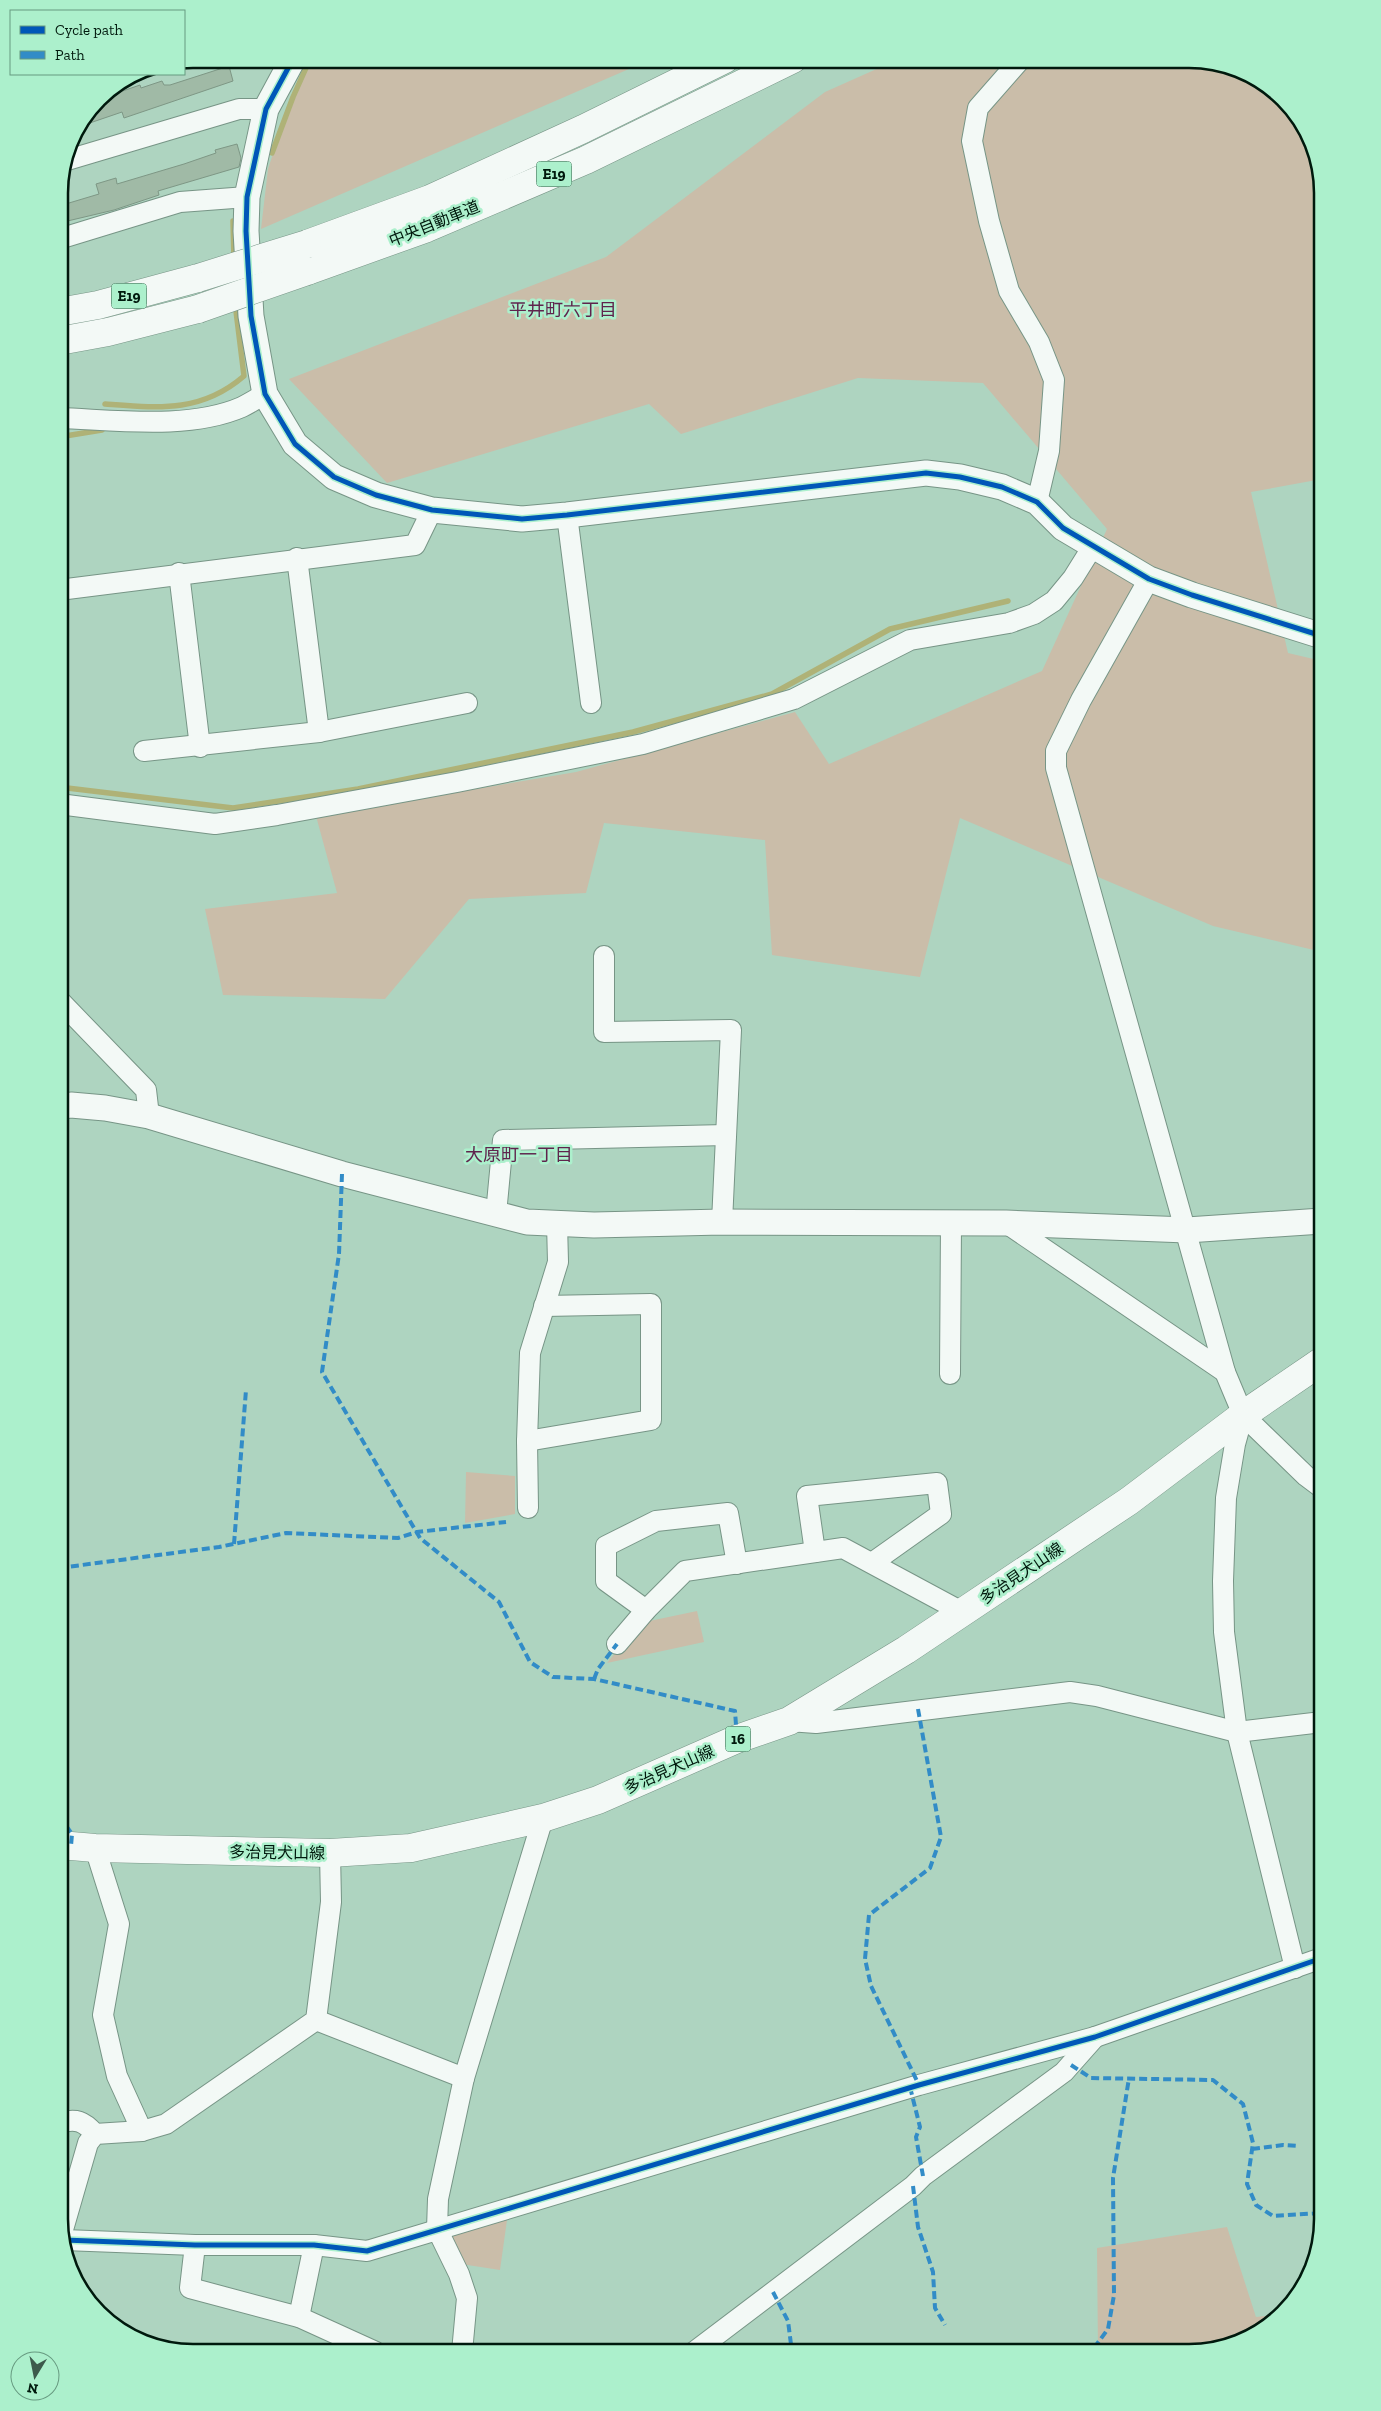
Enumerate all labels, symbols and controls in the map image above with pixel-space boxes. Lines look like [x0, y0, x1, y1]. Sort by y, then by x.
legend [10, 10, 185, 75]
text: Cycle path [55, 21, 124, 39]
text: Path [55, 46, 85, 64]
road number: E19 [536, 162, 572, 186]
street label: 中央自動車道 [386, 197, 482, 250]
road number: E19 [112, 284, 146, 308]
district label: 平井町六丁目 [509, 299, 617, 321]
district label: 大原町一丁目 [465, 1144, 573, 1166]
street label: 多治見犬山線 [976, 1539, 1066, 1608]
road number: 16 [726, 1726, 750, 1752]
street label: 多治見犬山線 [621, 1741, 717, 1798]
street label: 多治見犬山線 [229, 1842, 325, 1863]
north arrow [10, 2351, 60, 2401]
text: N [26, 2379, 40, 2398]

